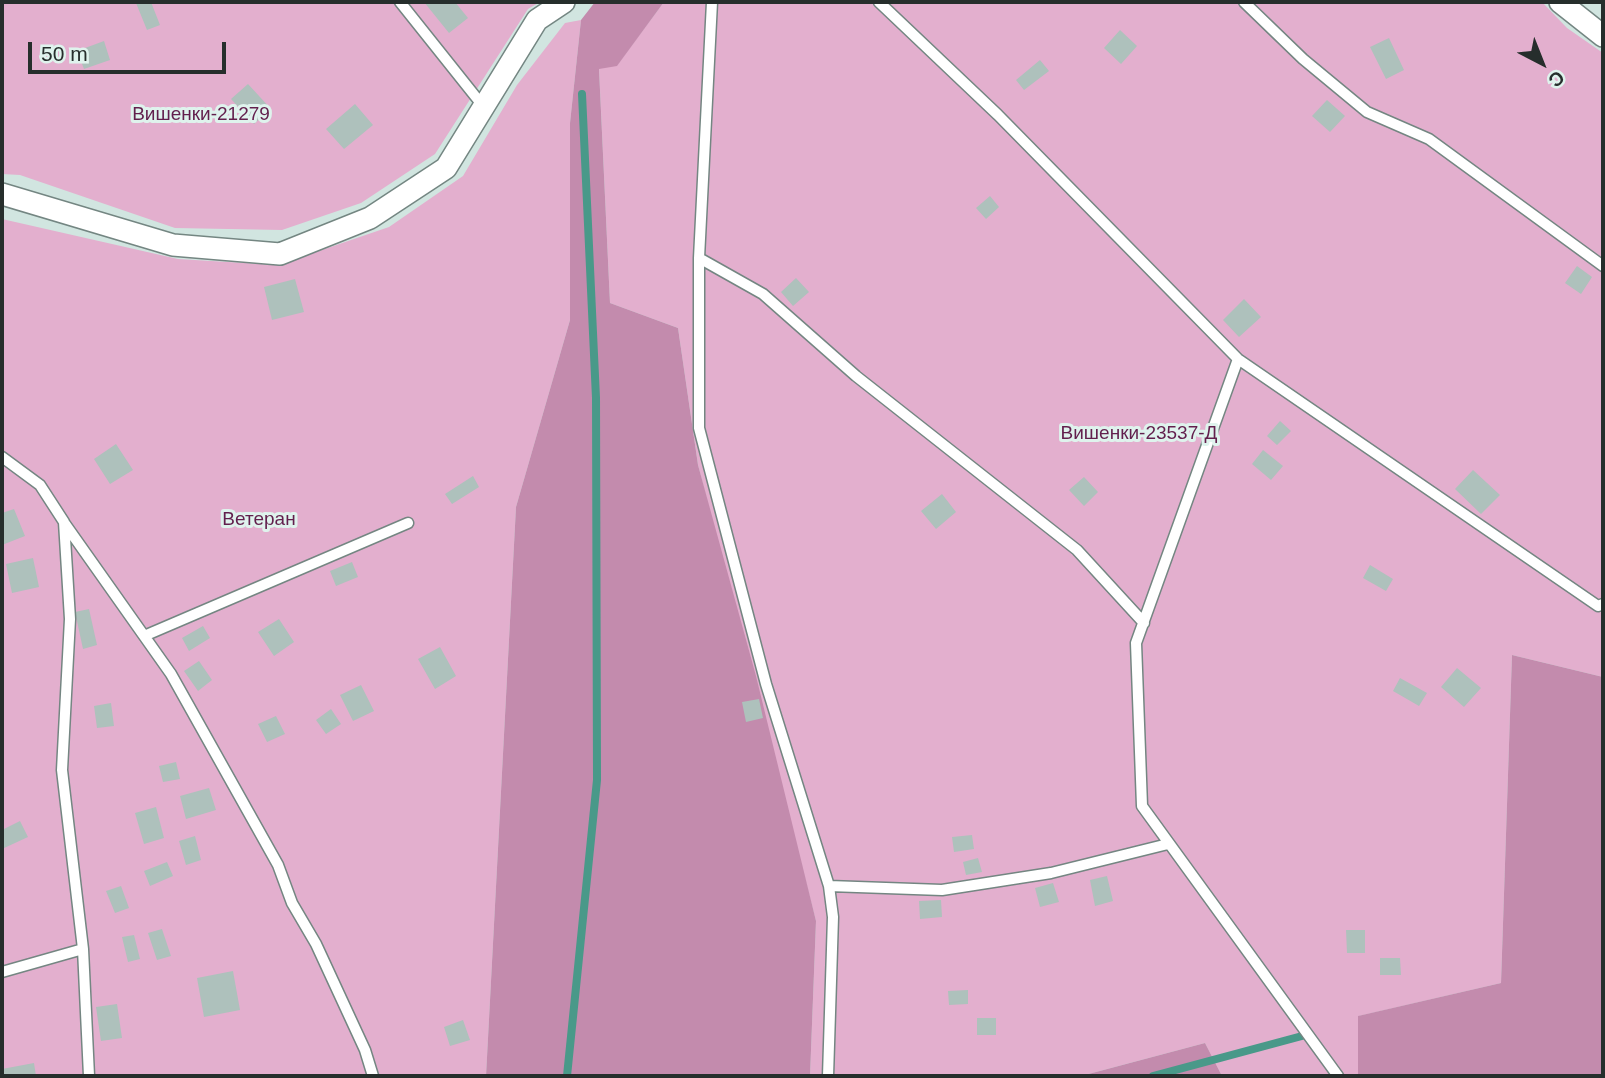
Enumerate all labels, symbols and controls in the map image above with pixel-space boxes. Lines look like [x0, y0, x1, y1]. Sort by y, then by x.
scale bar [32, 28, 229, 72]
north arrow [1507, 28, 1577, 98]
text: 50 m [41, 42, 88, 65]
text: С [1544, 67, 1569, 91]
park label: Вишенки-21279 [132, 104, 270, 126]
park label: Вишенки-23537-Д [1061, 423, 1217, 445]
park label: Ветеран [222, 509, 296, 531]

